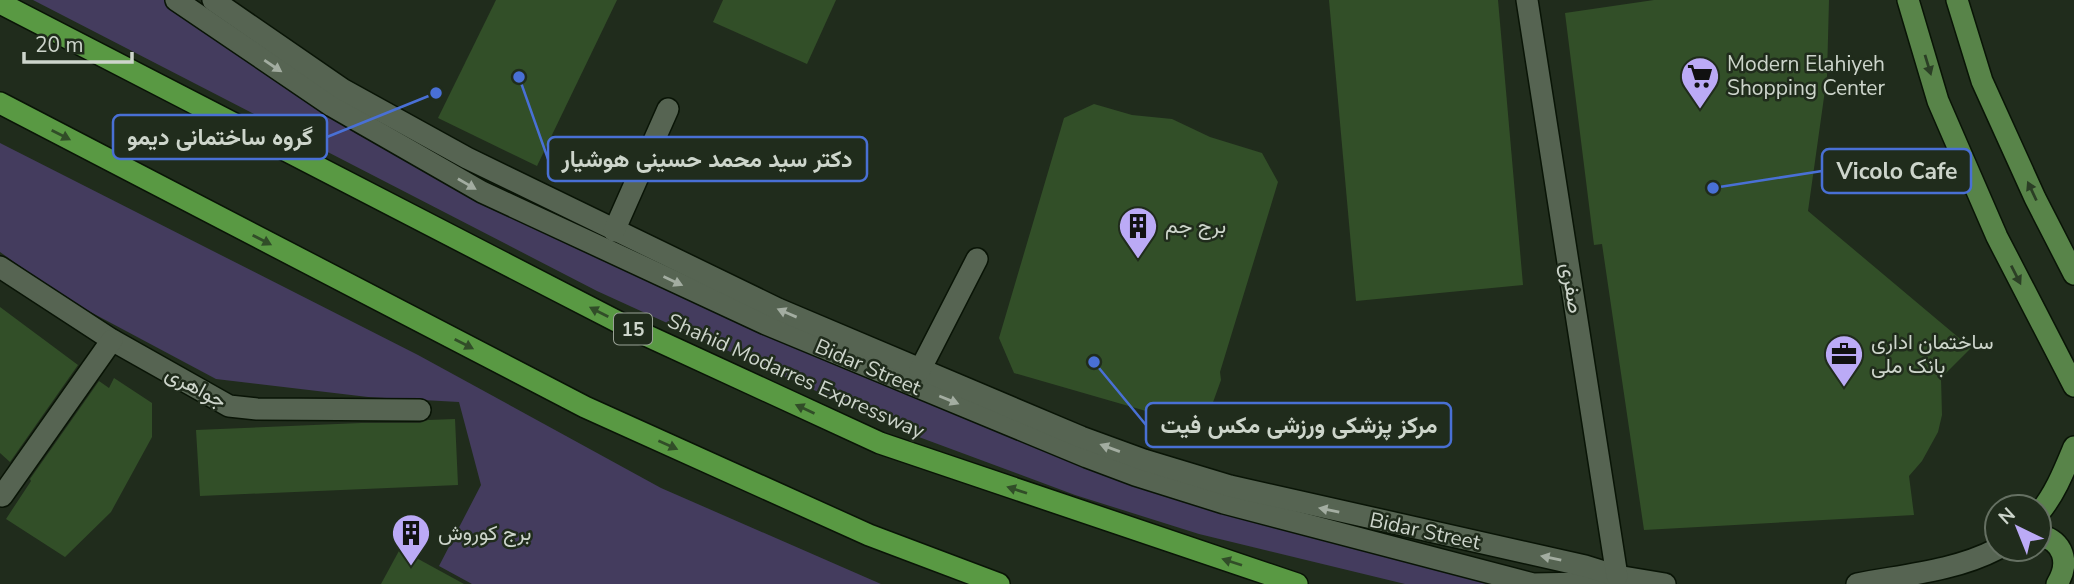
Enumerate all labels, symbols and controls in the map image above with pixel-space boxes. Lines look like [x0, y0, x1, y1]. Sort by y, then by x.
scale bar [24, 21, 133, 65]
text: 20 m [35, 31, 84, 59]
place label: Modern Elahiyeh Shopping Center [1727, 50, 1885, 102]
supermarket icon: Modern Elahiyeh Shopping Center [1679, 55, 1721, 110]
one-way arrow [1923, 55, 1933, 76]
one-way arrow [264, 59, 282, 73]
callout: گروه ساختمانی دیمو [113, 115, 327, 159]
text: گروه ساختمانی دیمو [127, 122, 313, 153]
one-way arrow [51, 128, 71, 140]
callout: دکتر سید محمد حسینی هوشیار [548, 137, 867, 181]
text: دکتر سید محمد حسینی هوشیار [560, 144, 853, 175]
callout: Vicolo Cafe [1822, 149, 1971, 193]
text: Vicolo Cafe [1835, 156, 1958, 187]
one-way arrow [458, 178, 477, 190]
one-way arrow [2027, 181, 2038, 201]
building icon: برج جم [1117, 205, 1159, 260]
place label: برج جم [1165, 212, 1226, 240]
one-way arrow [253, 233, 273, 245]
street label: صفری [1554, 261, 1590, 315]
one-way arrow [2010, 265, 2022, 285]
one-way arrow [663, 275, 683, 287]
one-way arrow [589, 306, 609, 317]
street label: Shahid Modarres Expressway [663, 307, 929, 445]
one-way arrow [777, 307, 798, 318]
road number: 15 [614, 314, 652, 344]
place label: ساختمان اداری بانک ملی [1871, 328, 1994, 380]
street label: Bidar Street [811, 332, 926, 402]
office icon: ساختمان اداری بانک ملی [1823, 333, 1865, 388]
one-way arrow [455, 338, 475, 350]
street label: جواهری [160, 359, 232, 415]
one-way arrow [939, 395, 960, 406]
one-way arrow [795, 403, 815, 414]
callout: مرکز پزشکی ورزشی مکس فیت [1146, 403, 1451, 447]
text: مرکز پزشکی ورزشی مکس فیت [1161, 410, 1437, 441]
one-way arrow [658, 440, 679, 451]
one-way arrow [1100, 442, 1121, 453]
one-way arrow [1006, 485, 1027, 495]
north arrow [1983, 493, 2053, 563]
text: N [1993, 502, 2021, 531]
one-way arrow [1318, 504, 1340, 515]
street label: Bidar Street [1367, 506, 1484, 557]
building icon: برج کوروش [390, 512, 432, 567]
place label: برج کوروش [438, 519, 531, 547]
one-way arrow [1540, 553, 1562, 564]
one-way arrow [1222, 557, 1243, 567]

